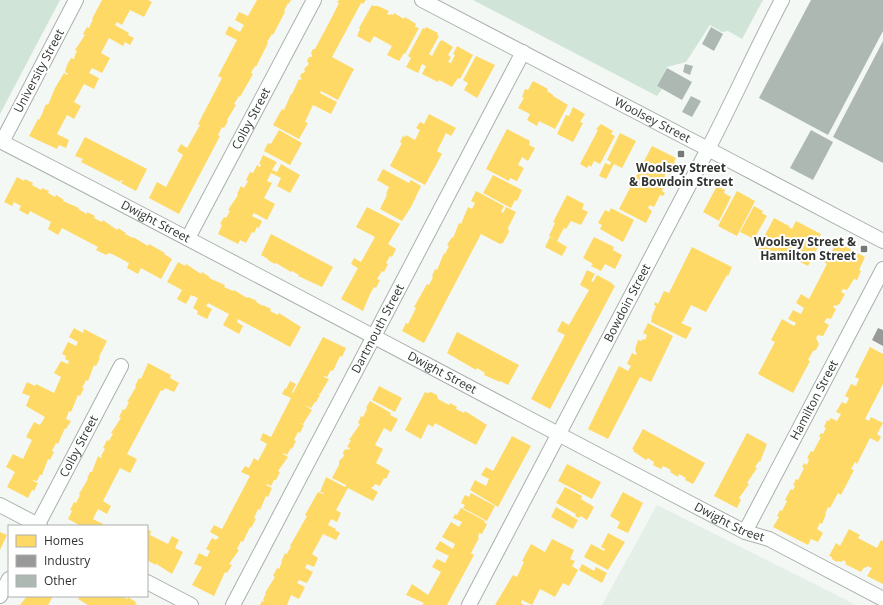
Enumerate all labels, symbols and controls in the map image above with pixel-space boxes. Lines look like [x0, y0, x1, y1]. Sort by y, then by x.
street label: University Street [9, 26, 68, 116]
street label: Colby Street [227, 84, 274, 152]
street label: Woolsey Street [612, 93, 694, 147]
marker: Woolsey Street & Bowdoin Street [676, 149, 686, 159]
place label: Woolsey Street & Bowdoin Street [629, 159, 733, 190]
street label: Dwight Street [118, 196, 193, 246]
place label: Woolsey Street & Hamilton Street [754, 233, 856, 264]
marker: Woolsey Street & Hamilton Street [859, 244, 869, 254]
street label: Bowdoin Street [599, 261, 654, 345]
street label: Dartmouth Street [347, 281, 408, 376]
street label: Dwight Street [405, 347, 480, 398]
street label: Hamilton Street [786, 357, 842, 443]
street label: Colby Street [55, 412, 102, 480]
street label: Dwight Street [691, 498, 766, 545]
legend [8, 525, 148, 597]
text: Homes [44, 532, 84, 549]
text: Industry [44, 552, 91, 569]
text: Other [44, 572, 77, 589]

